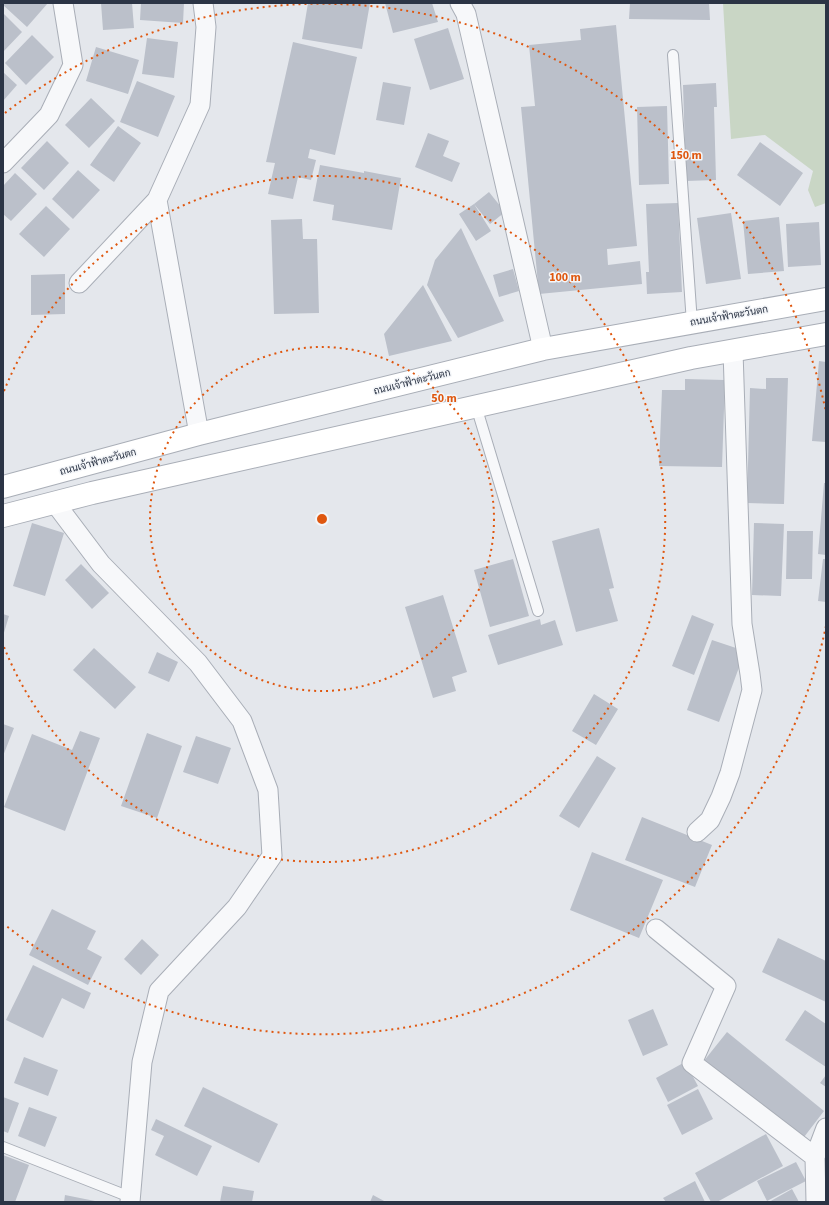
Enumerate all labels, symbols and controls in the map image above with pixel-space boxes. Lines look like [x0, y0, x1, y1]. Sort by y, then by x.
text: 150 m [670, 147, 702, 164]
text: 100 m [549, 269, 581, 286]
street label: ถนนเจ้าฟ้าตะวันตก [689, 302, 769, 330]
street label: ถนนเจ้าฟ้าตะวันตก [372, 366, 452, 398]
text: 50 m [431, 390, 457, 407]
street label: ถนนเจ้าฟ้าตะวันตก [58, 445, 138, 479]
centre of rings [315, 512, 329, 526]

